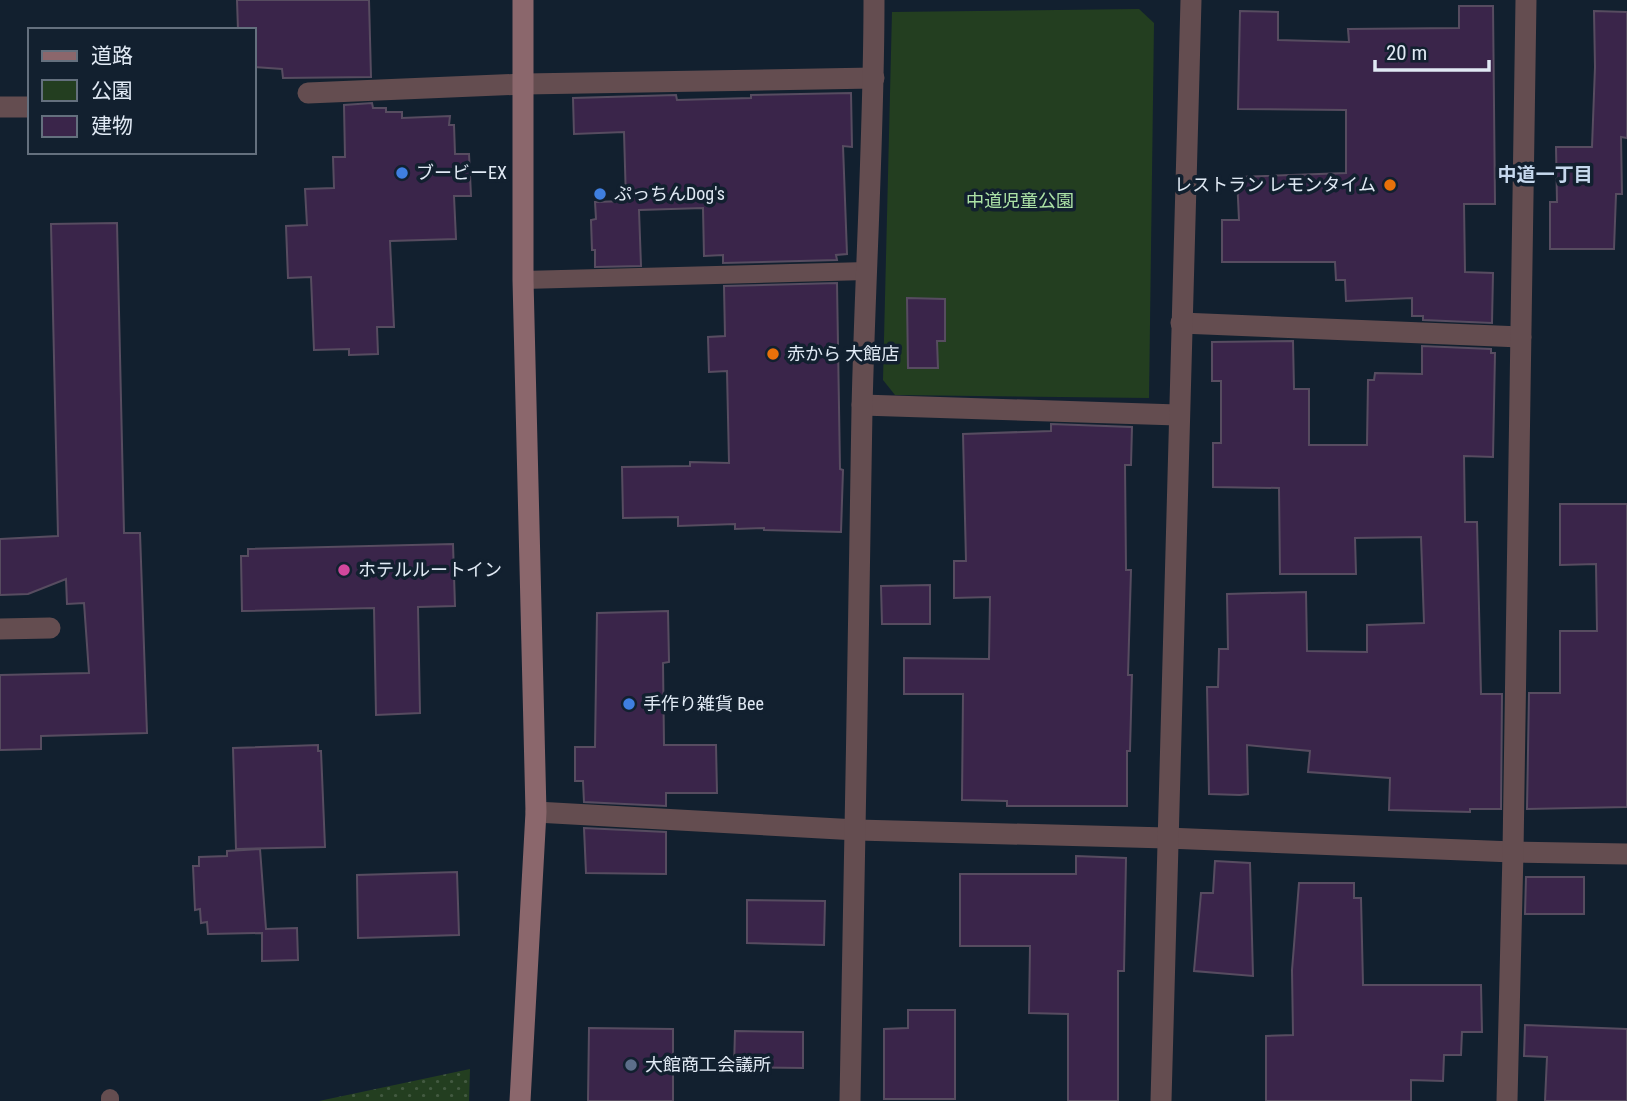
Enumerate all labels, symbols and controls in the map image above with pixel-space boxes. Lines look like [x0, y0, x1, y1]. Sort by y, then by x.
legend [28, 28, 256, 154]
scale bar [1375, 28, 1489, 72]
text: 20 m [1386, 41, 1427, 65]
text: 道路 [91, 44, 133, 68]
text: 公園 [91, 79, 133, 103]
text: 建物 [91, 114, 133, 138]
place label: ブービーEX [416, 162, 507, 183]
district label: 中道一丁目 [1497, 163, 1593, 186]
marker: ブービーEX [394, 165, 410, 181]
place label: レストラン レモンタイム [1174, 174, 1376, 195]
marker: レストラン レモンタイム [1382, 177, 1398, 193]
place label: ぷっちんDog's [614, 183, 725, 204]
marker: ぷっちんDog's [592, 186, 608, 202]
park label: 中道児童公園 [966, 190, 1074, 211]
place label: 赤から 大館店 [787, 343, 899, 364]
marker: 赤から 大館店 [765, 346, 781, 362]
place label: ホテルルートイン [358, 559, 502, 580]
marker: ホテルルートイン [336, 562, 352, 578]
place label: 手作り雑貨 Bee [643, 693, 764, 714]
marker: 手作り雑貨 Bee [621, 696, 637, 712]
place label: 大館商工会議所 [645, 1054, 771, 1075]
marker: 大館商工会議所 [623, 1057, 639, 1073]

